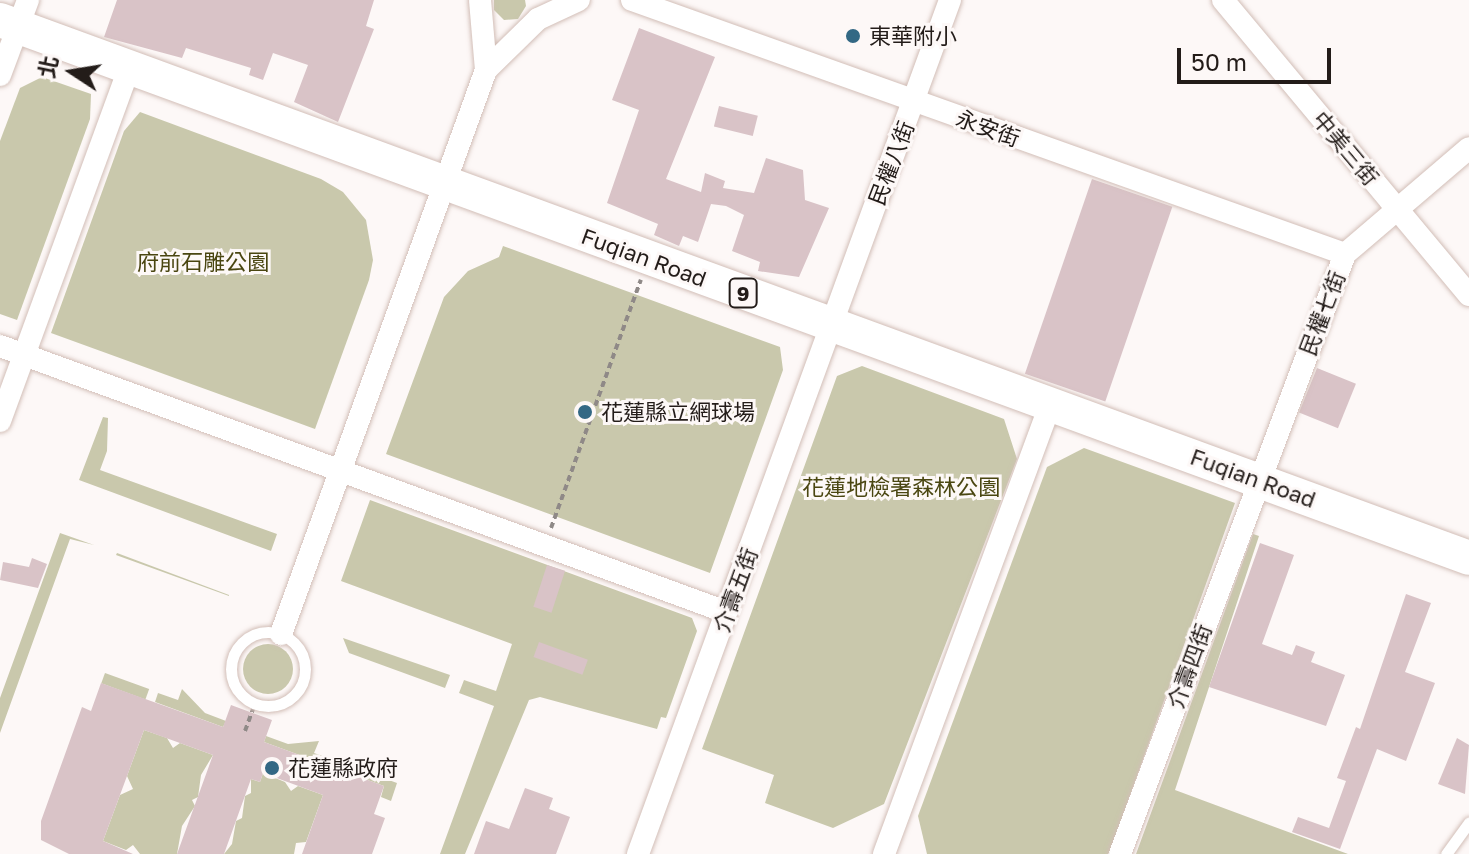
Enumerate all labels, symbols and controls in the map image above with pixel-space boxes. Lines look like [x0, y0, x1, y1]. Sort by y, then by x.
place label: 東華附小 [869, 23, 957, 49]
marker: 東華附小 [844, 27, 862, 45]
north arrow [32, 32, 112, 112]
scale bar [1181, 32, 1335, 82]
text: 50 m [1191, 47, 1247, 76]
text: 北 [33, 53, 64, 80]
street label: 永安街 [952, 104, 1024, 152]
street label: 中美三街 [1308, 106, 1384, 190]
street label: 民權八街 [863, 117, 919, 209]
street label: Fuqian Road [578, 222, 710, 292]
park label: 府前石雕公園 [137, 249, 269, 275]
street label: 民權七街 [1294, 267, 1350, 359]
road number: 9 [727, 277, 759, 309]
place label: 花蓮縣立網球場 [601, 399, 755, 425]
marker: 花蓮縣立網球場 [576, 403, 594, 421]
street label: Fuqian Road [1187, 443, 1319, 513]
park label: 花蓮地檢署森林公園 [802, 474, 1000, 500]
street label: 介壽五街 [708, 544, 762, 636]
street label: 介壽四街 [1162, 620, 1216, 712]
place label: 花蓮縣政府 [288, 755, 398, 781]
marker: 花蓮縣政府 [263, 759, 281, 777]

